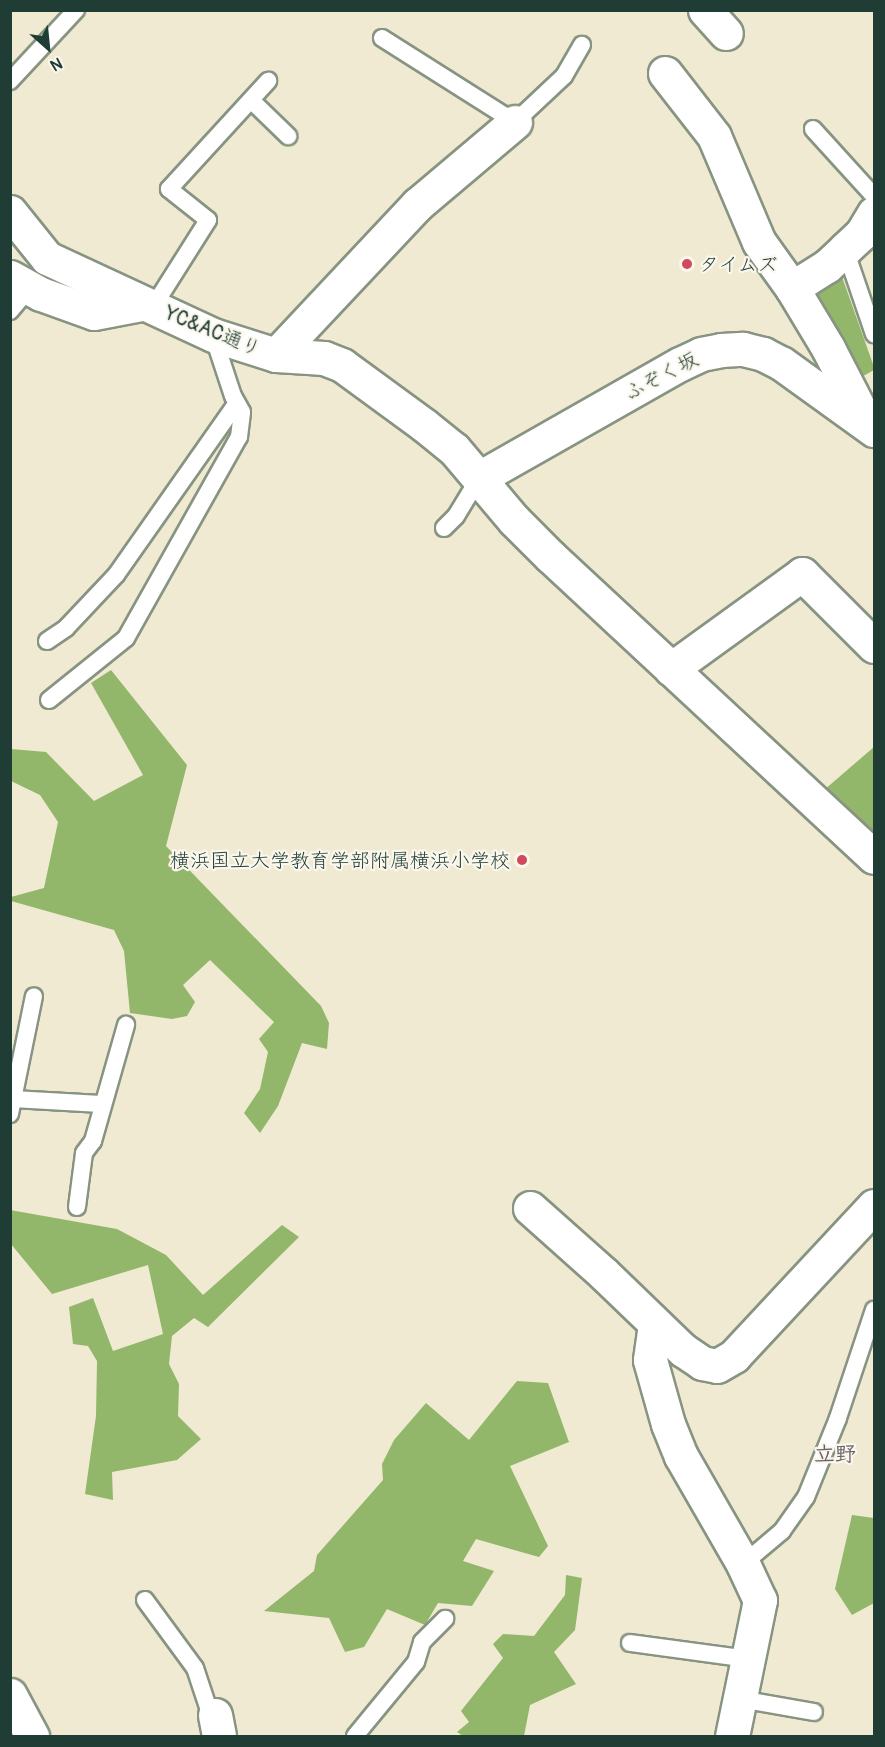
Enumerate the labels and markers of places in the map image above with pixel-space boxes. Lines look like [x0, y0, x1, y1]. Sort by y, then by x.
place label: タイムズ [699, 252, 779, 276]
marker: タイムズ [680, 257, 694, 271]
place label: 横浜国立大学教育学部附属横浜小学校 [170, 848, 510, 872]
marker: 横浜国立大学教育学部附属横浜小学校 [515, 853, 529, 867]

